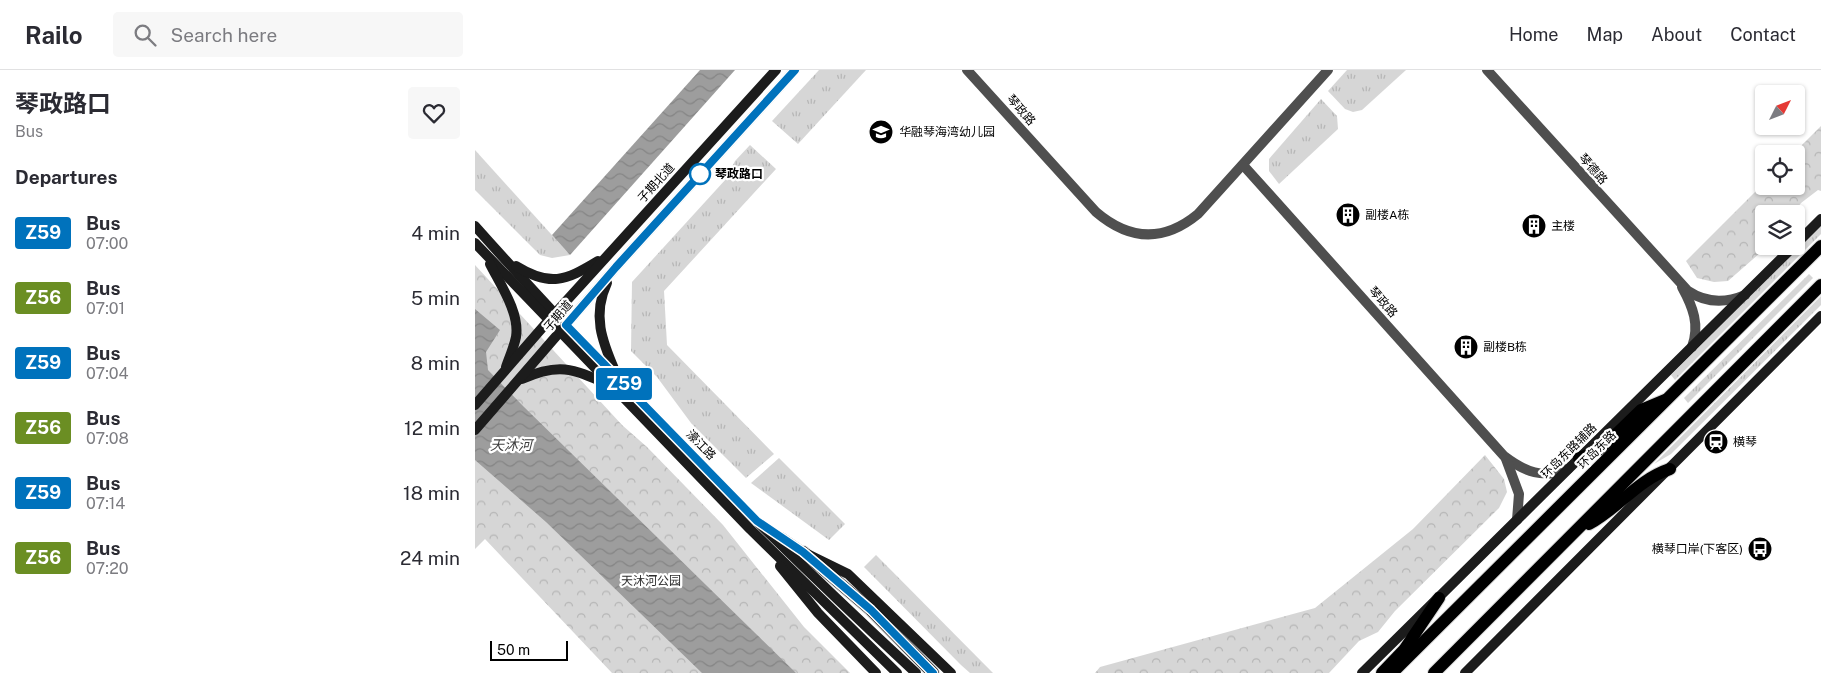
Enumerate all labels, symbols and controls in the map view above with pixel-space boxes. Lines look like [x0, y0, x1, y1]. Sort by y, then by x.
search box [113, 12, 463, 57]
text: Railo [25, 21, 83, 49]
icon: search [131, 21, 159, 49]
text: Search here [171, 24, 277, 46]
text: Home [1509, 24, 1559, 45]
text: Map [1587, 24, 1623, 45]
text: About [1651, 24, 1702, 45]
text: Contact [1730, 24, 1796, 45]
north arrow [1755, 85, 1805, 135]
map controls [1755, 85, 1805, 255]
button: heart [408, 87, 460, 139]
text: 琴政路口 [15, 89, 111, 117]
street label: 琴政路 [1004, 92, 1038, 128]
school or university icon: 华融琴海湾幼儿园 [868, 119, 894, 145]
text: Bus [15, 122, 43, 141]
place label: 华融琴海湾幼儿园 [899, 125, 995, 139]
button: locate [1755, 145, 1805, 195]
street label: 琴德路 [1576, 151, 1610, 187]
street label: 子期北道 [635, 160, 677, 206]
marker: 琴政路口 [689, 163, 711, 185]
text: Departures [15, 166, 118, 188]
place label: 琴政路口 [715, 167, 763, 181]
building icon: 副楼A栋 [1335, 202, 1361, 228]
button: layers [1755, 205, 1805, 255]
place label: 副楼A栋 [1365, 208, 1410, 222]
text: Bus [86, 212, 120, 234]
building icon: 主楼 [1521, 213, 1547, 239]
place label: 主楼 [1551, 219, 1575, 233]
text: Z59 [25, 222, 61, 243]
text: 4 min [411, 222, 460, 244]
text: 07:00 [86, 234, 128, 253]
text: Bus [86, 277, 120, 299]
street label: 琴政路 [1366, 284, 1400, 320]
text: Z56 [25, 287, 61, 308]
text: 5 min [411, 287, 460, 309]
street label: 子期道 [541, 298, 575, 334]
text: 07:01 [86, 299, 125, 318]
building icon: 副楼B栋 [1453, 334, 1479, 360]
place label: 副楼B栋 [1483, 340, 1527, 354]
text: Bus [86, 342, 120, 364]
text: Z59 [25, 352, 61, 373]
text: 8 min [411, 352, 460, 374]
text: 07:04 [86, 364, 129, 383]
line badge: Z59 [595, 368, 653, 400]
text: Z59 [606, 373, 642, 394]
text: Bus [86, 407, 120, 429]
text: Z56 [25, 417, 61, 438]
text: 12 min [404, 417, 460, 439]
street label: 环岛东路辅路 [1539, 421, 1599, 481]
street label: 濠江路 [683, 427, 719, 463]
street label: 环岛东路 [1575, 428, 1619, 472]
text: 07:08 [86, 429, 129, 448]
station icon: 横琴 [1703, 429, 1729, 455]
place label: 横琴 [1733, 435, 1757, 449]
water label: 天沐河 [490, 437, 535, 453]
text: Bus [86, 472, 120, 494]
text: Z59 [25, 482, 61, 503]
text: 18 min [403, 482, 460, 504]
text: 07:14 [86, 494, 125, 513]
bus stop icon: 横琴口岸(下客区) [1747, 536, 1773, 562]
text: Bus [86, 537, 120, 559]
place label: 横琴口岸(下客区) [1652, 542, 1743, 556]
text: Z56 [25, 547, 61, 568]
text: 24 min [400, 547, 460, 569]
text: 07:20 [86, 559, 128, 578]
park label: 天沐河公园 [621, 574, 681, 588]
scale bar [490, 638, 567, 661]
text: 50 m [497, 642, 530, 658]

